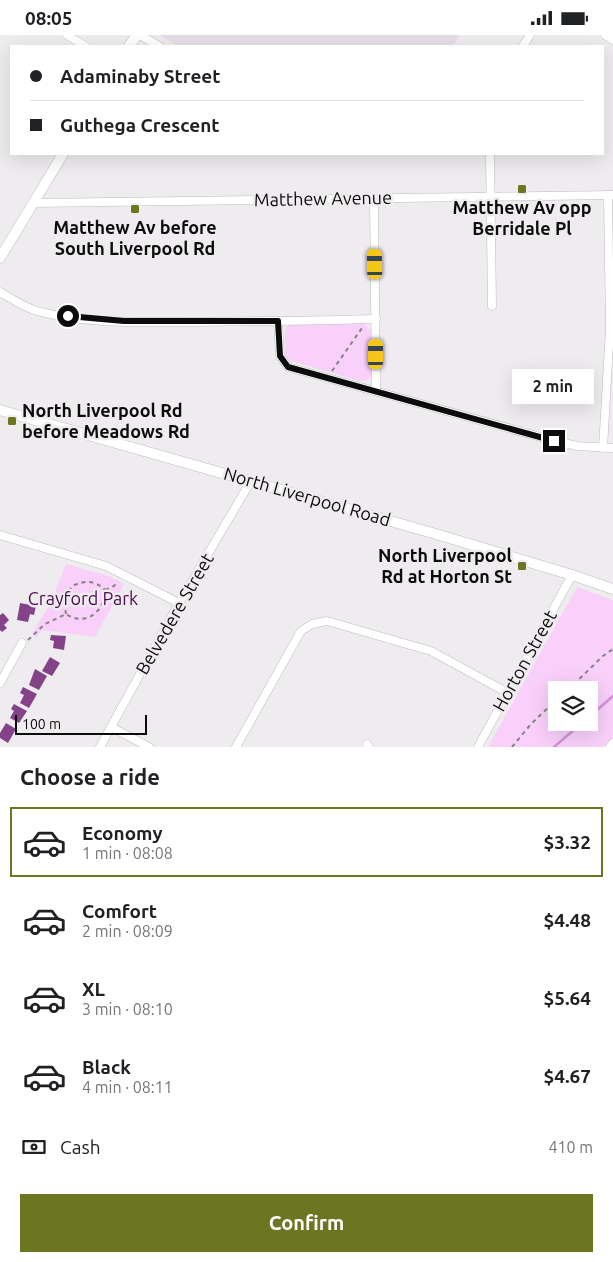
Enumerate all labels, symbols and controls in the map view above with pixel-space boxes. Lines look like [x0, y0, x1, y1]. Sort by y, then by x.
text: 08:05 [25, 7, 73, 29]
text: Adaminaby Street [60, 65, 220, 87]
text: Guthega Crescent [60, 114, 219, 136]
marker: Matthew Av opp Berridale Pl [516, 183, 528, 195]
street label: Matthew Avenue [254, 187, 392, 209]
place label: Matthew Av opp Berridale Pl [453, 197, 591, 238]
marker: Matthew Av before South Liverpool Rd [129, 203, 141, 215]
place label: Matthew Av before South Liverpool Rd [53, 217, 217, 258]
car [367, 249, 382, 279]
route start [57, 305, 79, 327]
car [368, 339, 383, 369]
callout: 2 min [513, 369, 595, 403]
text: 2 min [533, 377, 573, 395]
place label: North Liverpool Rd before Meadows Rd [22, 400, 190, 441]
marker: North Liverpool Rd before Meadows Rd [6, 415, 18, 427]
route end [543, 430, 565, 452]
street label: North Liverpool Road [222, 463, 393, 529]
place label: North Liverpool Rd at Horton St [378, 545, 513, 586]
street label: Belvedere Street [131, 549, 217, 678]
marker: North Liverpool Rd at Horton St [516, 560, 528, 572]
park label: Crayford Park [28, 588, 138, 608]
street label: Horton Street [488, 607, 560, 714]
map controls [548, 681, 598, 731]
button: layers [548, 681, 598, 731]
scale bar [15, 712, 148, 735]
text: 100 m [22, 716, 61, 732]
text: Choose a ride [20, 764, 160, 789]
icon: car [22, 820, 67, 865]
text: Economy [82, 822, 163, 844]
text: $3.32 [543, 831, 591, 853]
text: 1 min · 08:08 [82, 844, 173, 862]
icon: car [22, 898, 67, 943]
text: Comfort [82, 900, 157, 922]
text: $4.48 [543, 909, 591, 931]
text: 2 min · 08:09 [82, 922, 173, 940]
icon: car [22, 976, 67, 1021]
text: XL [82, 978, 105, 1000]
text: $5.64 [543, 987, 591, 1009]
text: 3 min · 08:10 [82, 1000, 173, 1018]
icon: car [22, 1054, 67, 1099]
text: Black [82, 1056, 131, 1078]
text: $4.67 [543, 1065, 591, 1087]
text: 4 min · 08:11 [82, 1078, 173, 1096]
icon: cash [20, 1133, 48, 1161]
text: Cash [60, 1136, 101, 1158]
text: 410 m [548, 1138, 593, 1156]
button: Confirm [20, 1194, 593, 1252]

